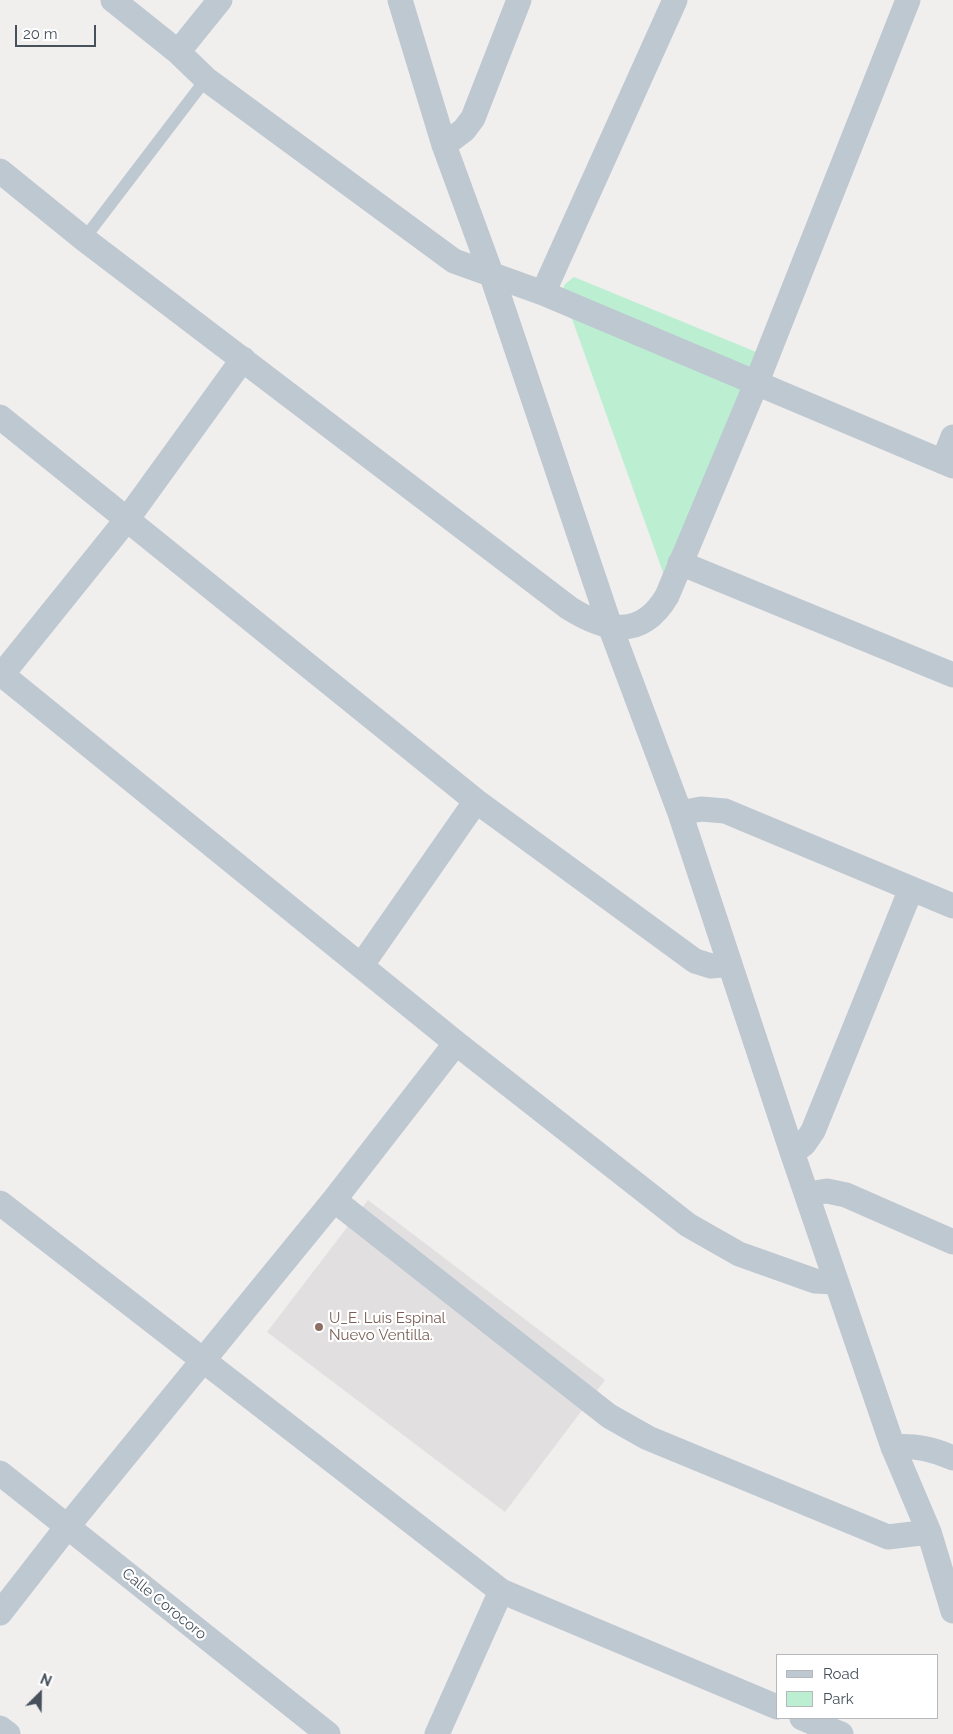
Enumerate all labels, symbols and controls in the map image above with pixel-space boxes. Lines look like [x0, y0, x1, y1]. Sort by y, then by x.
scale bar [18, 15, 99, 47]
text: 20 m [23, 25, 58, 43]
place label: U_E. Luis Espinal Nuevo Ventilla. [329, 1309, 446, 1344]
marker: U_E. Luis Espinal Nuevo Ventilla. [313, 1321, 325, 1333]
street label: Calle Corocoro [118, 1564, 210, 1644]
legend [776, 1654, 938, 1719]
text: Road [823, 1665, 859, 1683]
north arrow [15, 1669, 65, 1719]
text: N [38, 1671, 54, 1690]
text: Park [823, 1690, 854, 1708]

